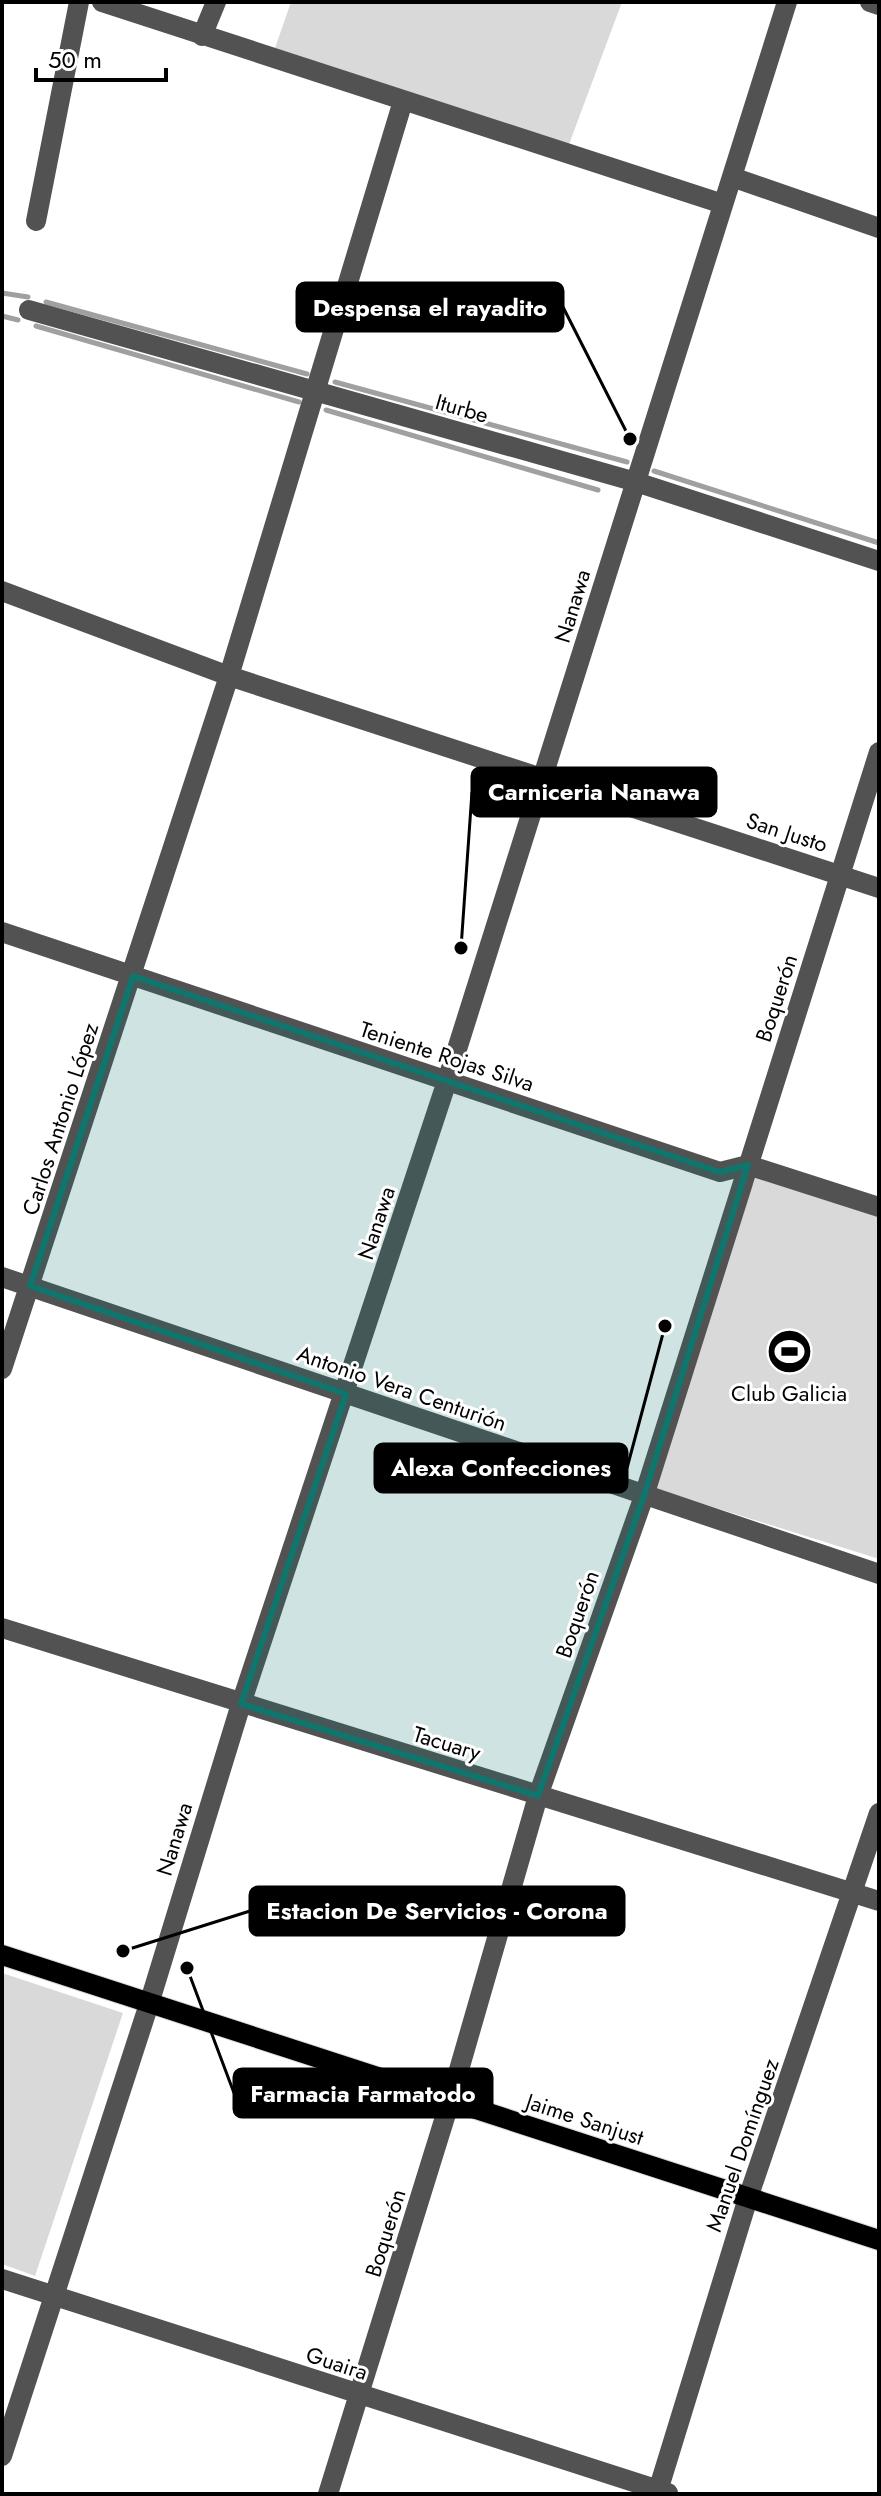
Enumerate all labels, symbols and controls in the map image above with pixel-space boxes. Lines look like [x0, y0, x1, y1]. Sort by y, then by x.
scale bar [36, 32, 166, 82]
text: 50 m [48, 42, 102, 77]
callout: Despensa el rayadito [297, 283, 563, 331]
text: Despensa el rayadito [313, 290, 547, 325]
street label: Iturbe [432, 385, 492, 431]
street label: Nanawa [546, 565, 598, 647]
callout: Carniceria Nanawa [472, 768, 716, 816]
text: Carniceria Nanawa [488, 774, 700, 809]
street label: San Justo [742, 804, 832, 860]
street label: Boquerón [747, 950, 805, 1046]
street label: Teniente Rojas Silva [356, 1013, 538, 1099]
street label: Carlos Antonio López [14, 1019, 106, 1219]
street label: Nanawa [349, 1182, 403, 1264]
sports icon: Club Galicia [765, 1328, 813, 1376]
street label: Antonio Vera Centurión [293, 1337, 511, 1439]
place label: Club Galicia [731, 1377, 847, 1409]
callout: Alexa Confecciones [375, 1444, 627, 1492]
text: Alexa Confecciones [390, 1450, 611, 1485]
street label: Boquerón [547, 1566, 607, 1662]
street label: Tacuary [409, 1718, 485, 1769]
street label: Nanawa [148, 1798, 200, 1880]
callout: Estacion De Servicios - Corona [250, 1887, 624, 1935]
text: Estacion De Servicios - Corona [266, 1893, 608, 1928]
street label: Manuel Domínguez [697, 2054, 787, 2236]
callout: Farmacia Farmatodo [234, 2069, 492, 2117]
text: Farmacia Farmatodo [250, 2076, 476, 2111]
street label: Jaime Sanjust [519, 2084, 649, 2153]
street label: Boquerón [356, 2185, 414, 2281]
street label: Guaira [302, 2338, 372, 2388]

